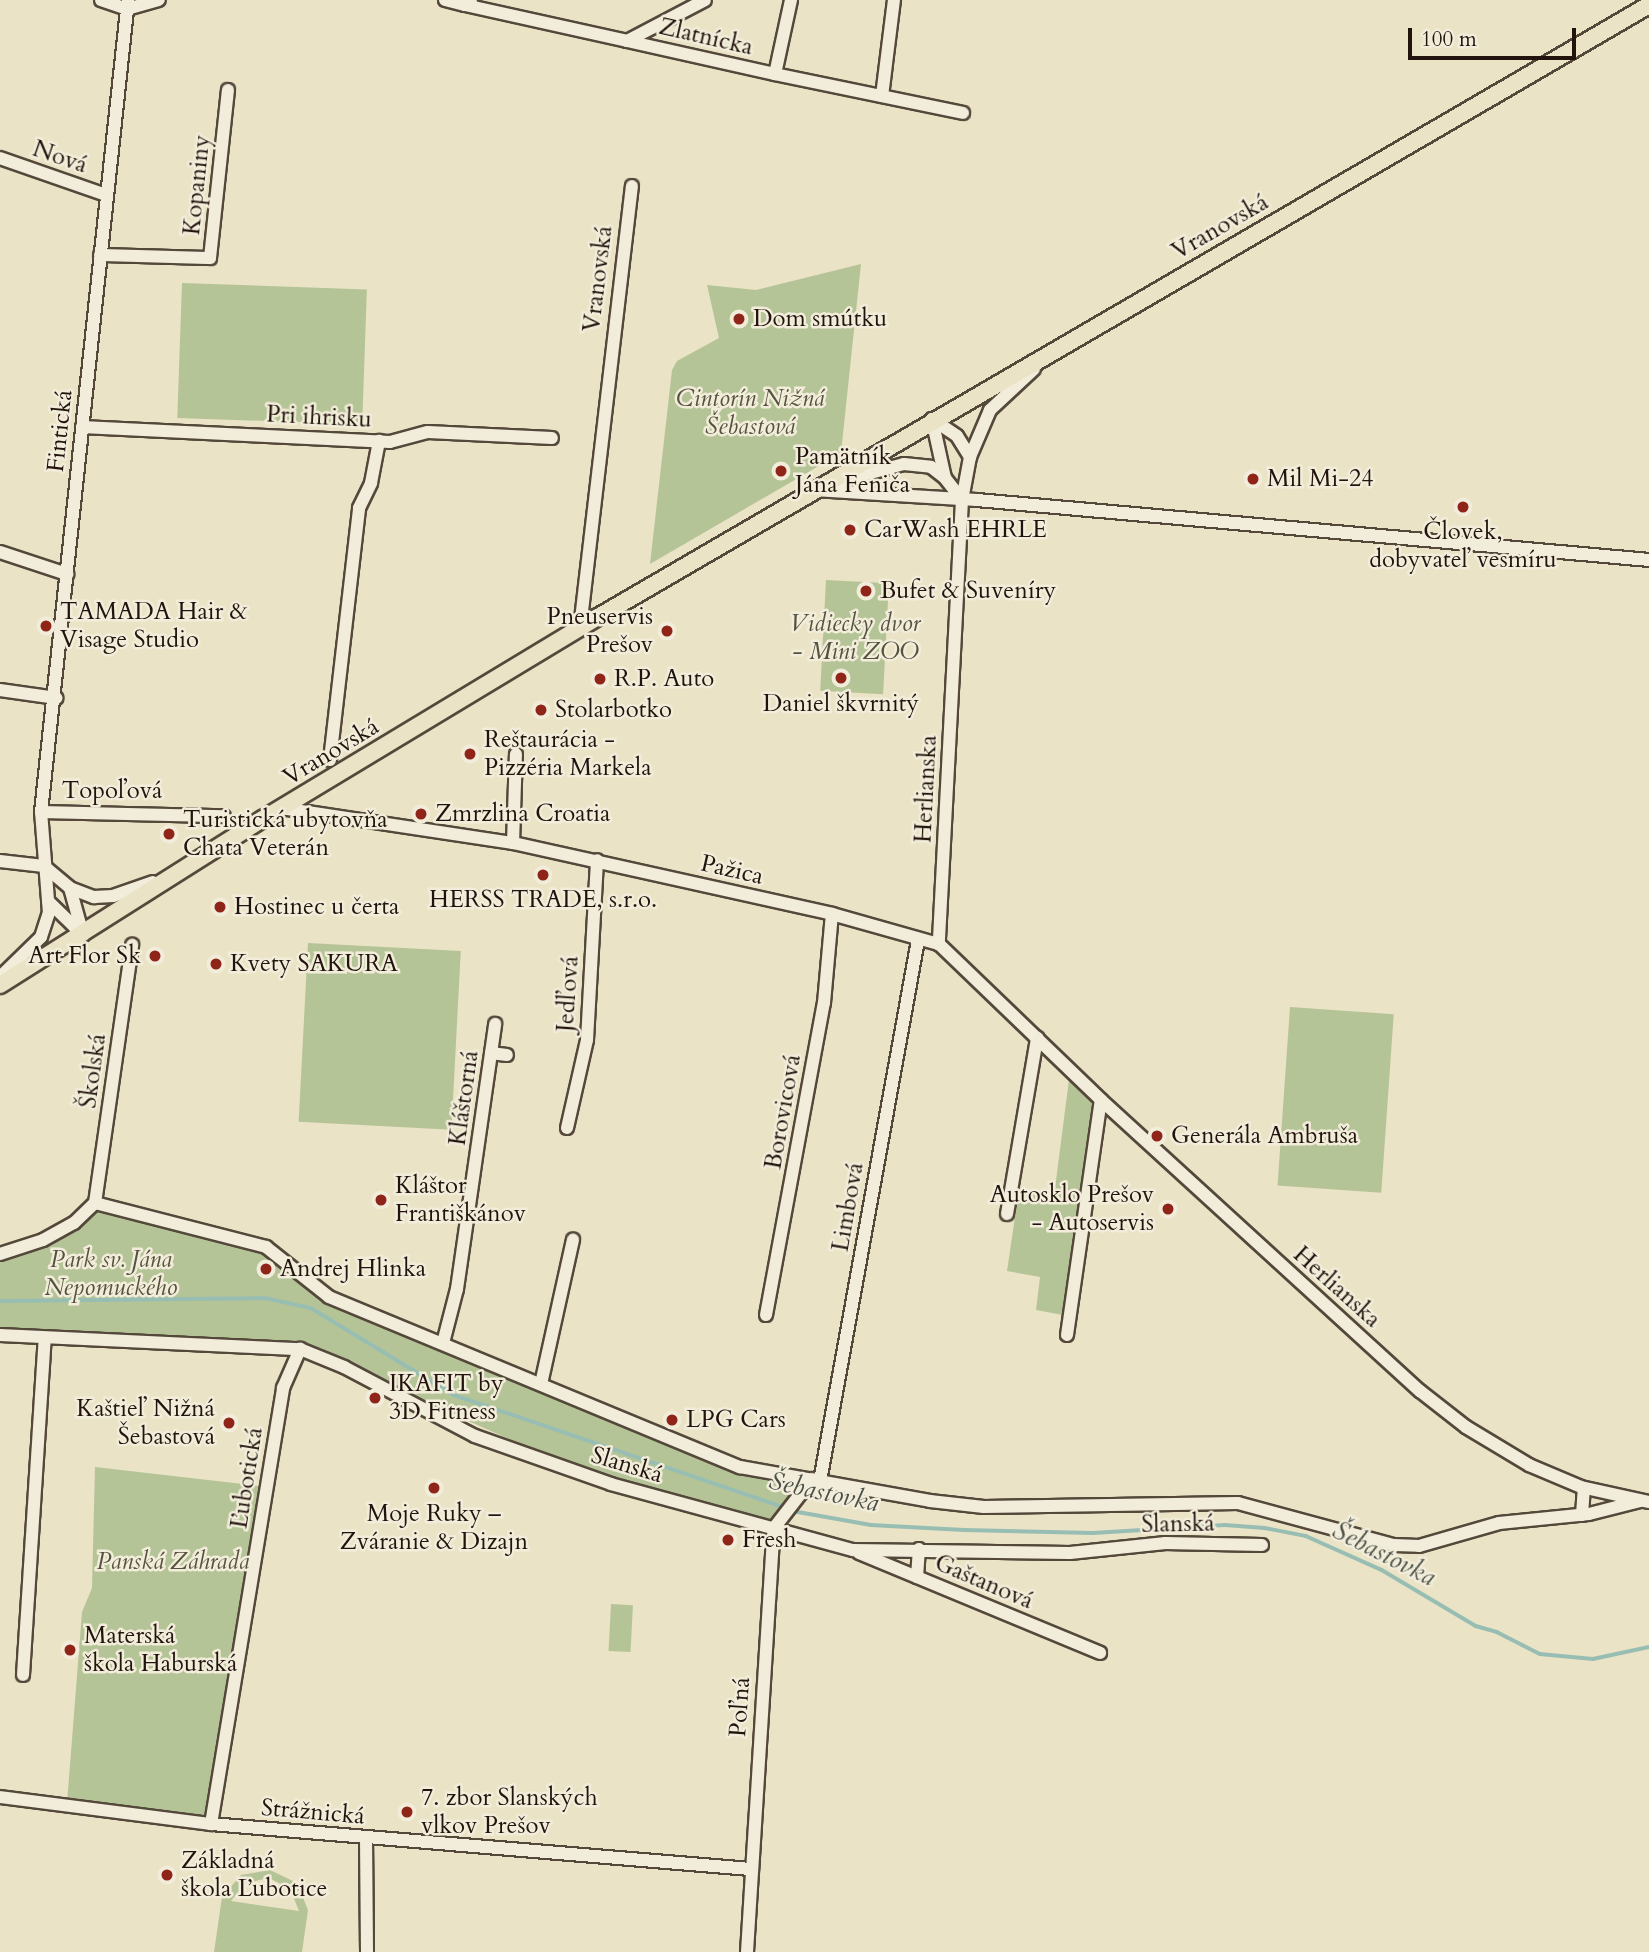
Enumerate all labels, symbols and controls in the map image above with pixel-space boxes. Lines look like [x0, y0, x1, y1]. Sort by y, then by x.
street label: Zlatnícka [656, 12, 756, 62]
scale bar [1411, 14, 1579, 58]
text: 100 m [1421, 25, 1477, 54]
street label: Kopaniny [177, 133, 217, 237]
street label: Nová [29, 134, 91, 180]
street label: Vranovská [1167, 188, 1273, 266]
street label: Vranovská [577, 224, 619, 334]
place label: Dom smútku [753, 305, 887, 333]
marker: Dom smútku [731, 311, 747, 327]
park label: Cintorín Nižná Šebastová [676, 385, 824, 441]
street label: Fintická [41, 388, 79, 474]
street label: Pri ihrisku [266, 400, 372, 434]
place label: Pamätník Jána Feniča [795, 443, 910, 499]
marker: Pamätník Jána Feniča [773, 463, 789, 479]
place label: Mil Mi-24 [1267, 465, 1374, 493]
marker: Mil Mi-24 [1245, 471, 1261, 487]
marker: Človek, dobyvateľ vesmíru [1455, 499, 1471, 515]
place label: CarWash EHRLE [864, 516, 1047, 544]
place label: Človek, dobyvateľ vesmíru [1369, 518, 1557, 574]
marker: CarWash EHRLE [842, 522, 858, 538]
place label: Bufet & Suveníry [880, 577, 1056, 605]
marker: Bufet & Suveníry [858, 583, 874, 599]
place label: TAMADA Hair & Visage Studio [60, 598, 248, 654]
place label: Pneuservis Prešov [547, 603, 653, 659]
park label: Vidiecky dvor - Mini ZOO [789, 610, 921, 666]
marker: TAMADA Hair & Visage Studio [38, 618, 54, 634]
marker: Pneuservis Prešov [659, 623, 675, 639]
place label: R.P. Auto [614, 665, 714, 693]
marker: Daniel škvrnitý [833, 670, 849, 686]
marker: R.P. Auto [592, 671, 608, 687]
place label: Daniel škvrnitý [763, 690, 919, 718]
place label: Stolarbotko [555, 696, 672, 724]
marker: Stolarbotko [533, 702, 549, 718]
street label: Vranovská [278, 712, 384, 792]
place label: Reštaurácia - Pizzéria Markela [484, 726, 652, 782]
street label: Herlianska [909, 734, 943, 844]
marker: Reštaurácia - Pizzéria Markela [462, 746, 478, 762]
street label: Topoľová [62, 777, 162, 805]
place label: Zmrzlina Croatia [435, 800, 610, 828]
place label: Turistická ubytovňa Chata Veterán [183, 806, 388, 862]
marker: Zmrzlina Croatia [413, 806, 429, 822]
marker: Turistická ubytovňa Chata Veterán [161, 826, 177, 842]
street label: Pažica [698, 849, 766, 891]
marker: HERSS TRADE, s.r.o. [535, 867, 551, 883]
place label: HERSS TRADE, s.r.o. [429, 886, 657, 914]
place label: Hostinec u čerta [234, 893, 399, 921]
marker: Hostinec u čerta [212, 899, 228, 915]
place label: Art Flor Sk [28, 942, 141, 970]
marker: Art Flor Sk [147, 948, 163, 964]
place label: Kvety SAKURA [230, 950, 398, 978]
street label: Jedľová [551, 955, 585, 1033]
marker: Kvety SAKURA [208, 956, 224, 972]
street label: Školská [74, 1032, 112, 1110]
street label: Kláštorná [443, 1049, 485, 1147]
street label: Borovicová [759, 1052, 807, 1172]
place label: Generála Ambruša [1171, 1122, 1358, 1150]
marker: Generála Ambruša [1149, 1128, 1165, 1144]
street label: Limbová [826, 1160, 870, 1254]
place label: Kláštor Františkánov [395, 1172, 526, 1228]
place label: Autosklo Prešov - Autoservis [990, 1181, 1154, 1237]
marker: Kláštor Františkánov [373, 1192, 389, 1208]
marker: Autosklo Prešov - Autoservis [1160, 1201, 1176, 1217]
street label: Herlianska [1287, 1240, 1387, 1334]
park label: Park sv. Jána Nepomuckého [45, 1246, 177, 1302]
place label: Andrej Hlinka [280, 1255, 426, 1283]
marker: Andrej Hlinka [258, 1261, 274, 1277]
place label: IKAFIT by 3D Fitness [389, 1370, 504, 1426]
marker: IKAFIT by 3D Fitness [367, 1390, 383, 1406]
place label: Kaštieľ Nižná Šebastová [76, 1395, 215, 1451]
place label: LPG Cars [686, 1406, 786, 1434]
marker: LPG Cars [664, 1412, 680, 1428]
marker: Kaštieľ Nižná Šebastová [221, 1415, 237, 1431]
street label: Ľubotická [225, 1425, 269, 1531]
street label: Slanská [588, 1441, 666, 1489]
water label: Šebastovka [766, 1465, 882, 1519]
marker: Moje Ruky – Zváranie & Dizajn [426, 1480, 442, 1496]
place label: Moje Ruky – Zváranie & Dizajn [340, 1500, 528, 1556]
street label: Slanská [1141, 1509, 1215, 1539]
water label: Šebastovka [1327, 1515, 1441, 1593]
place label: Fresh [742, 1526, 797, 1554]
marker: Fresh [720, 1532, 736, 1548]
park label: Panská Záhrada [96, 1548, 250, 1576]
street label: Gaštanová [930, 1548, 1038, 1616]
place label: Materská škola Haburská [84, 1622, 237, 1678]
marker: Materská škola Haburská [62, 1642, 78, 1658]
street label: Poľná [724, 1676, 756, 1738]
place label: 7. zbor Slanských vlkov Prešov [421, 1784, 598, 1840]
street label: Strážnická [260, 1793, 366, 1831]
marker: 7. zbor Slanských vlkov Prešov [399, 1804, 415, 1820]
place label: Základná škola Ľubotice [181, 1847, 327, 1903]
marker: Základná škola Ľubotice [159, 1867, 175, 1883]

